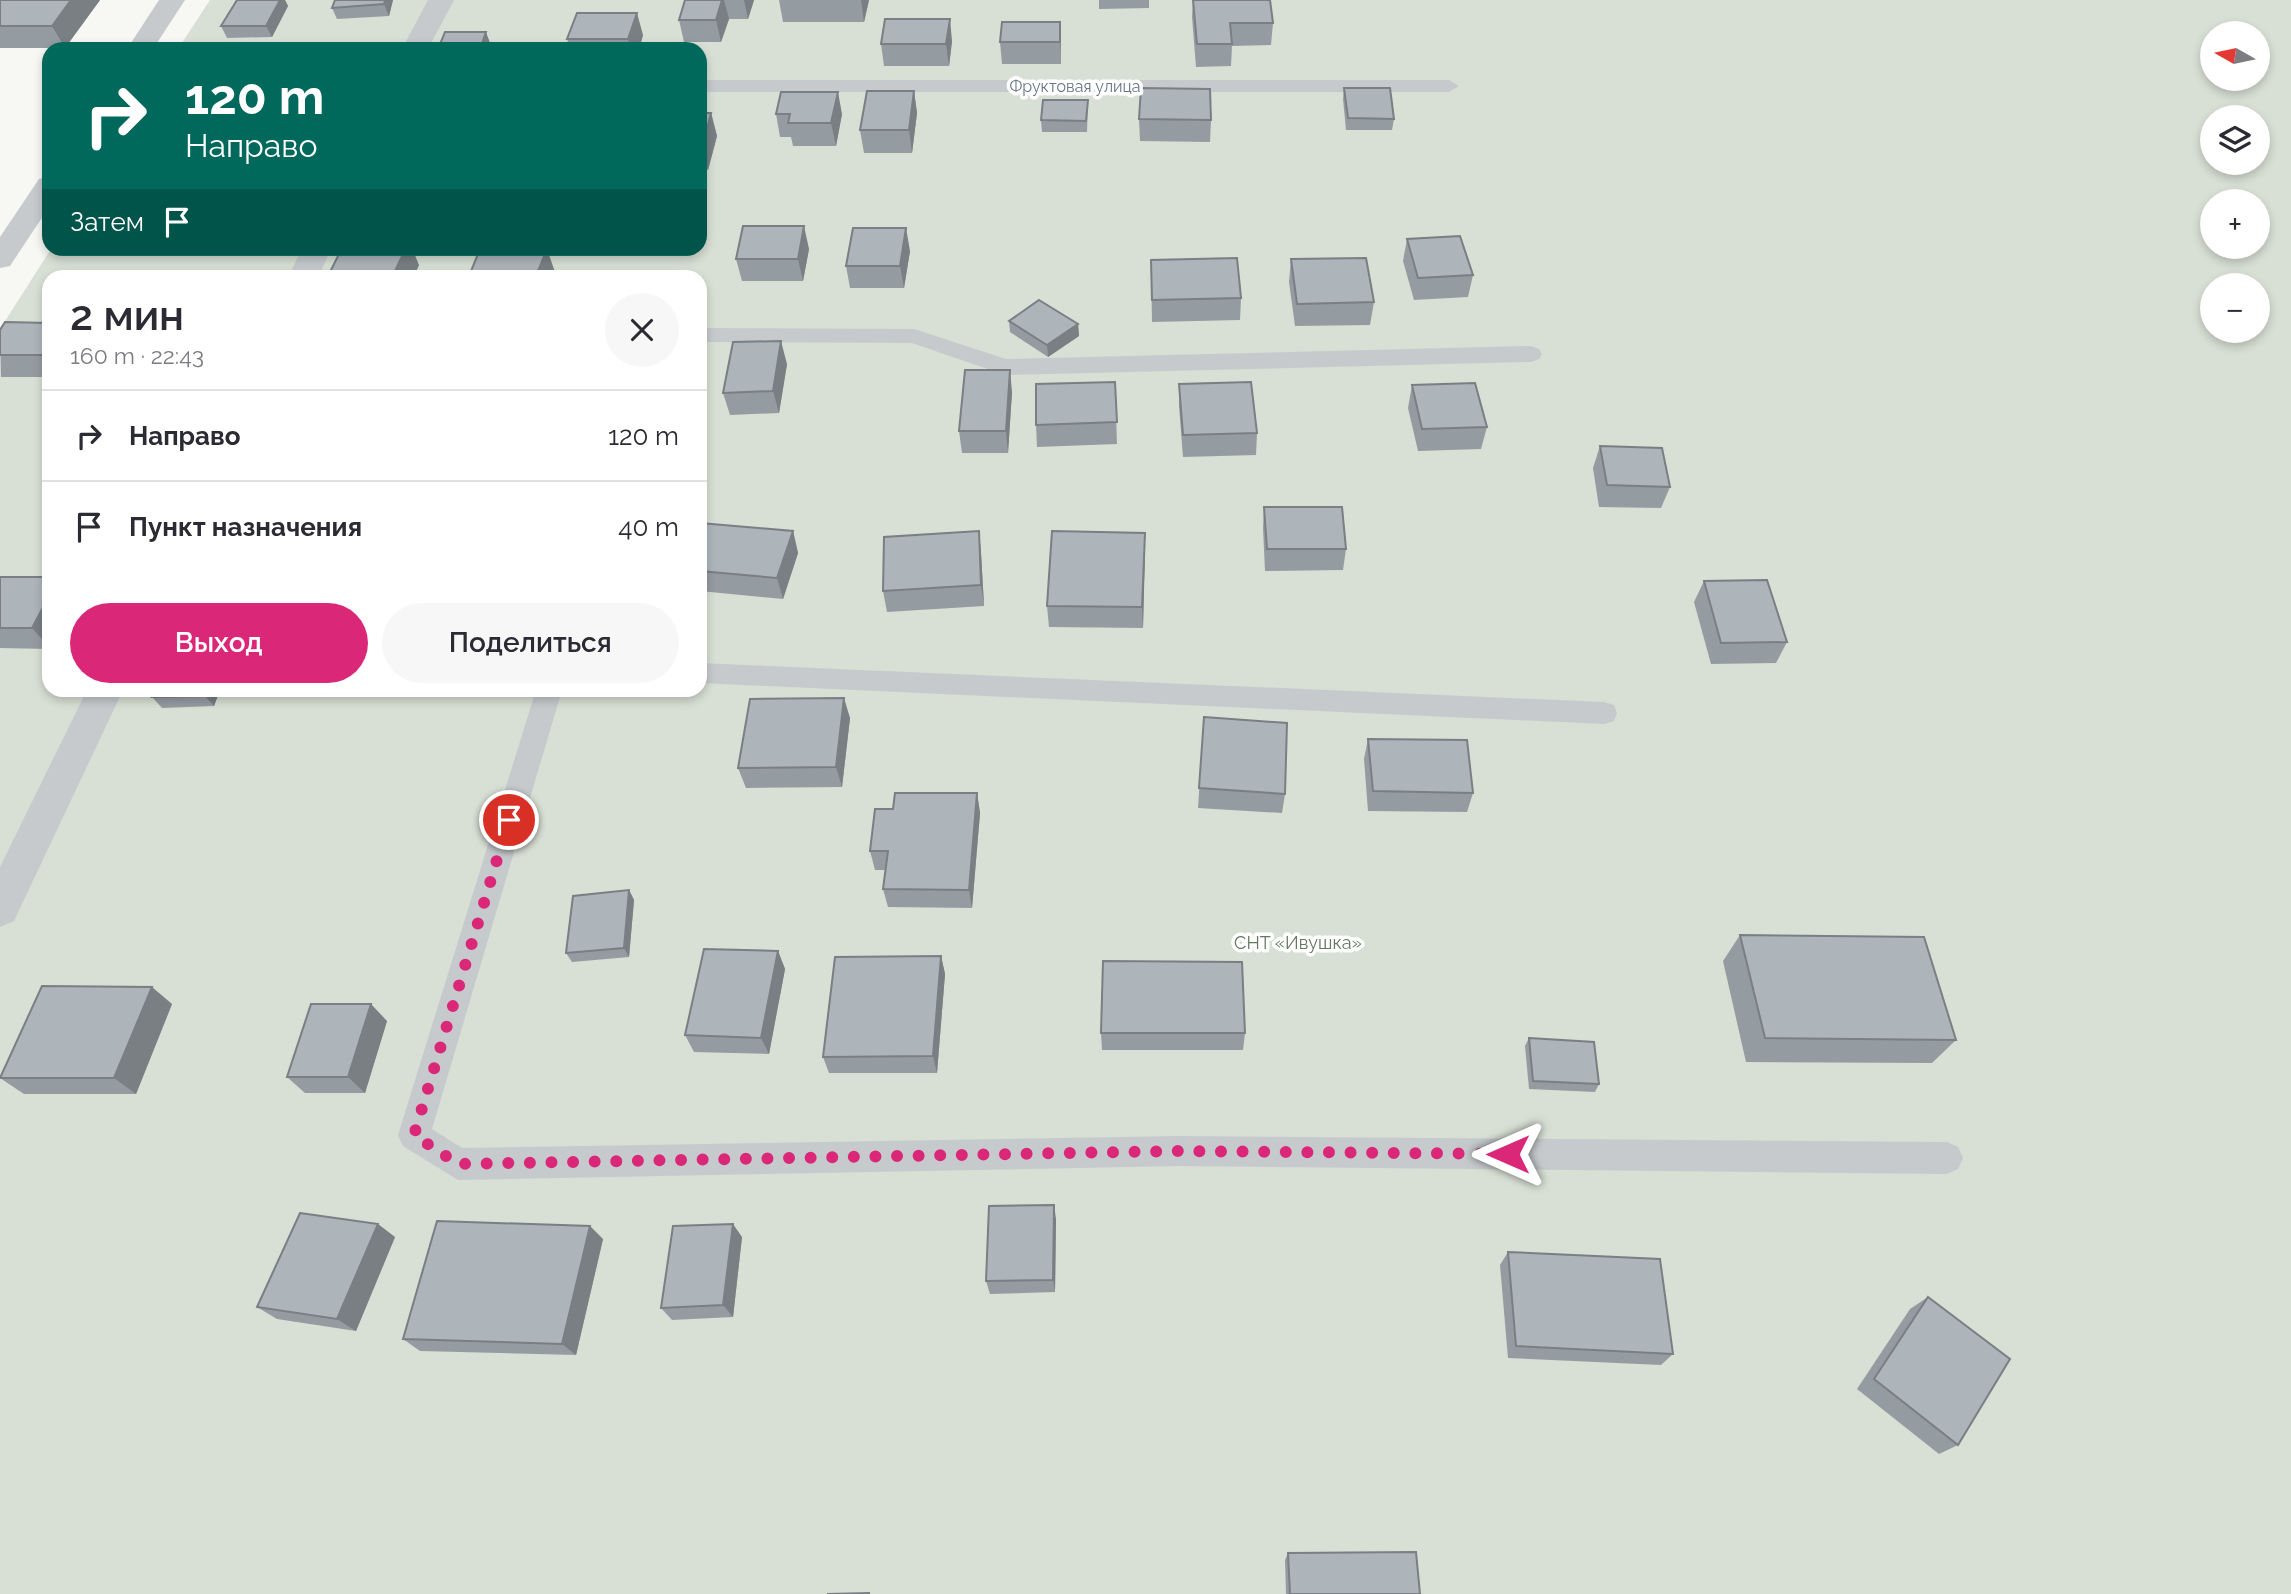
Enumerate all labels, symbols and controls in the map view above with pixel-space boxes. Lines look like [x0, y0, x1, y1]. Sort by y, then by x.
north arrow [2200, 21, 2270, 91]
map controls [2200, 21, 2270, 343]
text: 120 m [185, 68, 324, 125]
icon: right [70, 70, 161, 161]
street label: Фруктовая улица [1009, 77, 1141, 96]
button: layers [2200, 105, 2270, 175]
text: Направо [185, 127, 317, 164]
button: + [2200, 189, 2270, 259]
icon: arrive [158, 203, 196, 241]
text: Затем [70, 207, 144, 237]
button: − [2200, 273, 2270, 343]
text: 2 мин [70, 291, 184, 340]
button: close [605, 293, 679, 367]
text: 160 m · 22:43 [70, 342, 204, 369]
icon: right [70, 417, 108, 455]
text: Направо [129, 421, 240, 451]
text: 120 m [608, 421, 679, 451]
icon: arrive [70, 508, 108, 546]
text: Пункт назначения [129, 512, 362, 542]
text: 40 m [618, 512, 679, 542]
button: Выход [70, 603, 368, 683]
button: Поделиться [382, 603, 679, 683]
pin [479, 790, 539, 850]
icon: arrive [490, 801, 528, 839]
park label: СНТ «Ивушка» [1234, 932, 1362, 953]
position arrow [1471, 1117, 1545, 1191]

